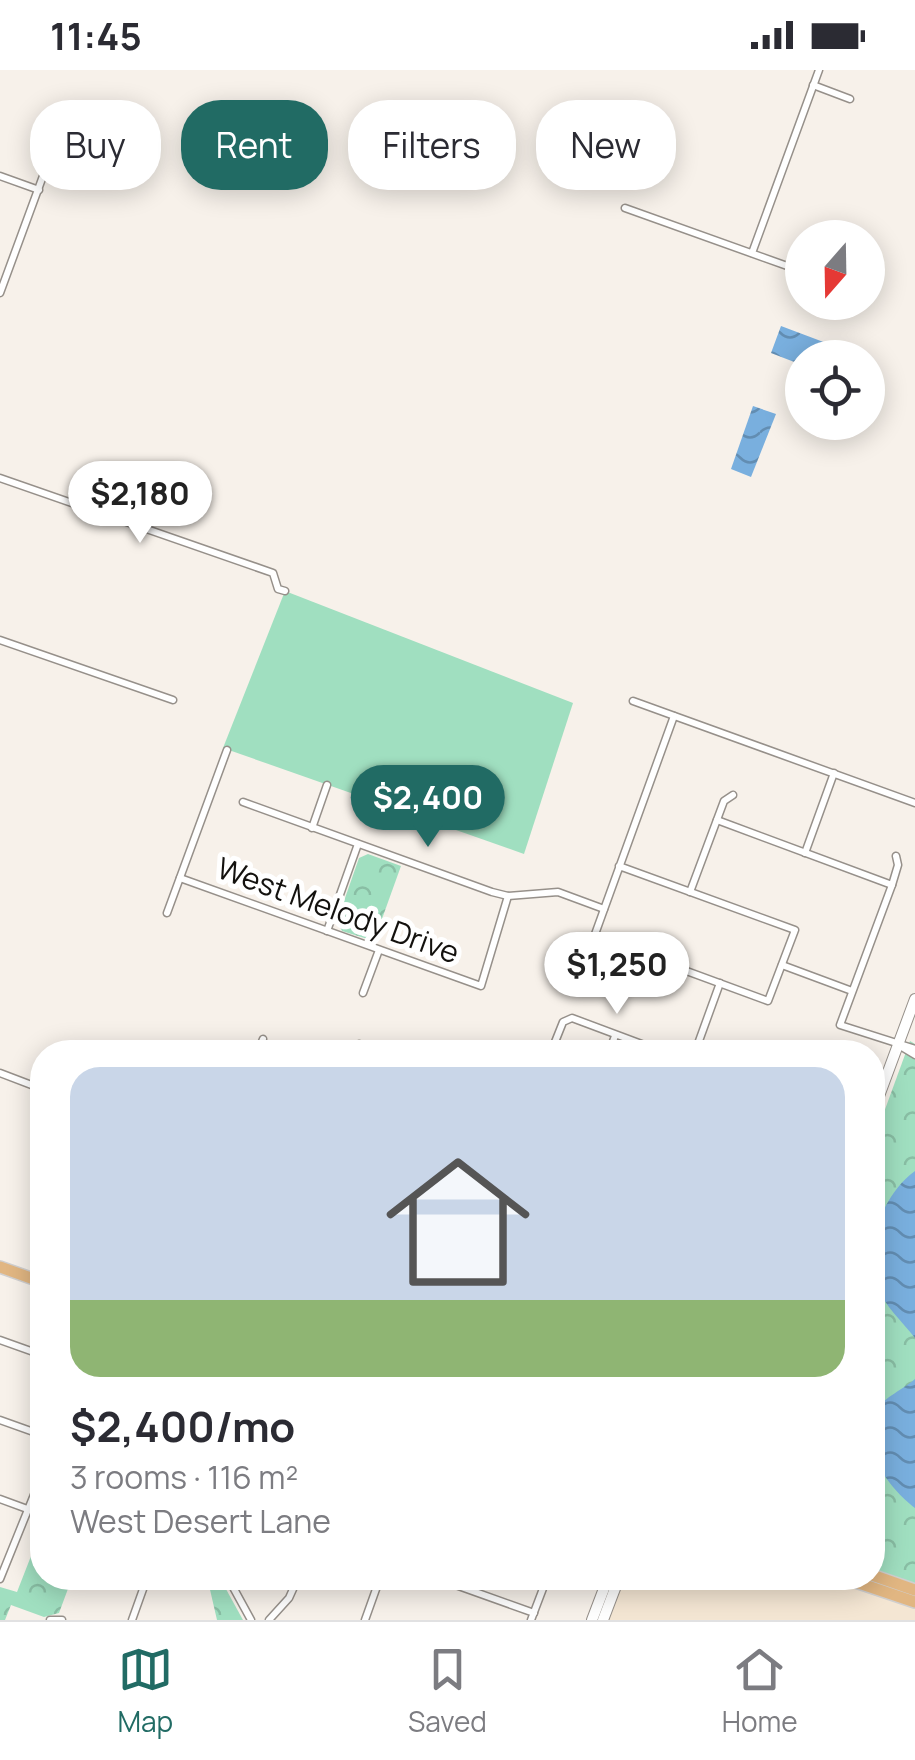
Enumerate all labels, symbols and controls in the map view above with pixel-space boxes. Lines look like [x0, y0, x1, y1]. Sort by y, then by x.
text: 11:45 [50, 9, 142, 61]
chip: Buy [30, 100, 161, 190]
chip: Rent [181, 100, 328, 190]
chip: Filters [348, 100, 516, 190]
chip: New [536, 100, 676, 190]
north arrow [785, 220, 885, 320]
map controls [785, 220, 885, 440]
button: locate [785, 340, 885, 440]
pin: $2,180 [59, 461, 221, 546]
text: $2,180 [90, 471, 190, 515]
pin: $2,400 [347, 765, 509, 850]
text: $2,400 [373, 775, 483, 819]
street label: West Melody Drive [212, 847, 465, 972]
pin: $1,250 [536, 932, 698, 1017]
text: $1,250 [566, 942, 668, 986]
icon: home [368, 1132, 548, 1312]
text: $2,400/mo [70, 1397, 295, 1455]
text: 3 rooms · 116 m² [70, 1455, 298, 1499]
text: West Desert Lane [70, 1499, 331, 1543]
tab: Map [117, 1642, 173, 1740]
tab: Saved [408, 1642, 487, 1740]
tab: Home [722, 1642, 798, 1740]

